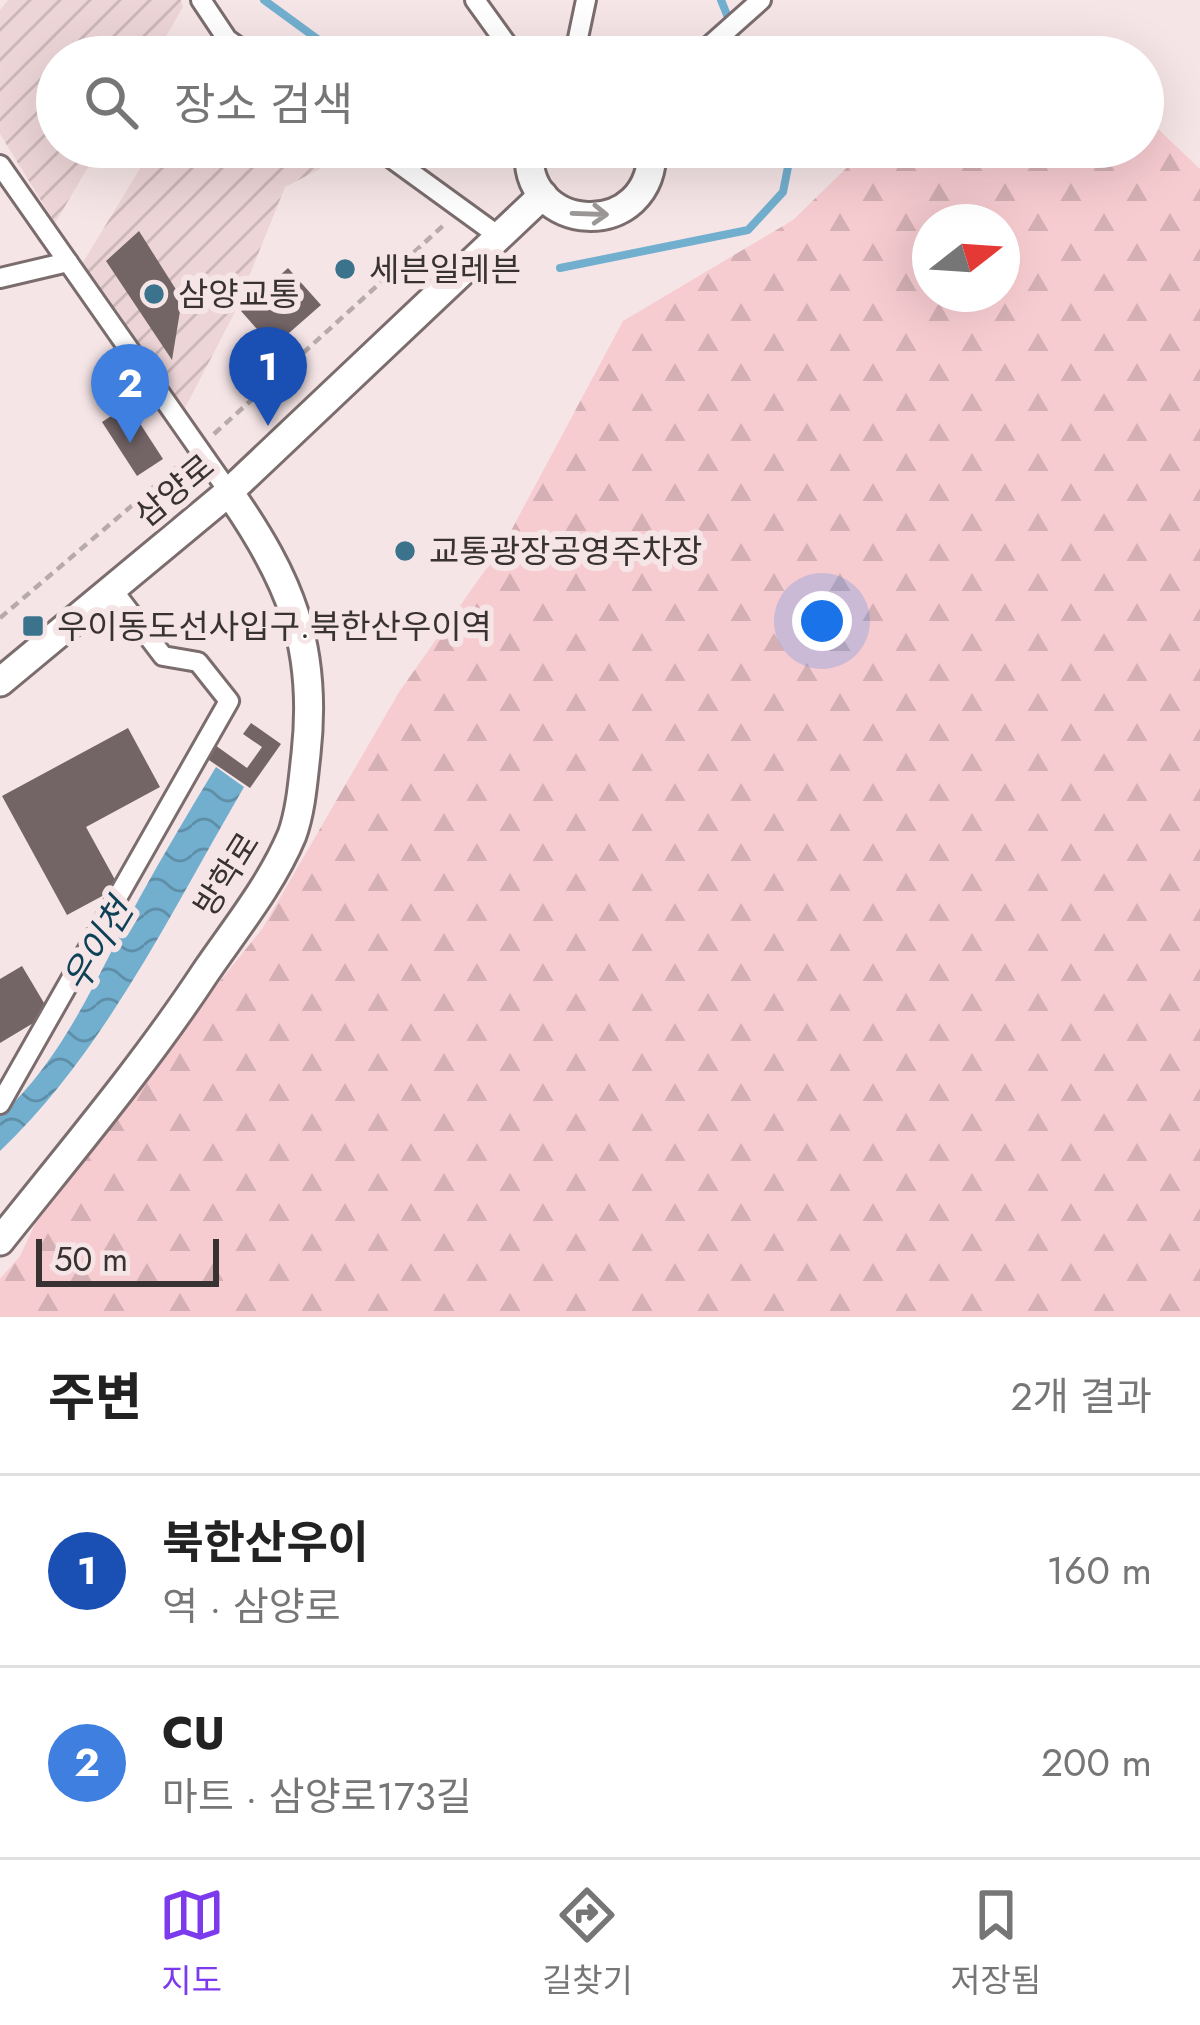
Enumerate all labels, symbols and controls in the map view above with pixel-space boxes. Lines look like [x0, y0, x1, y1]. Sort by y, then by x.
search box [36, 36, 1164, 168]
icon: search [78, 69, 144, 135]
text: 장소 검색 [174, 72, 353, 137]
one-way arrow [569, 203, 608, 226]
north arrow [912, 204, 1020, 312]
place label: 세븐일레븐 [369, 246, 521, 293]
marker: 세븐일레븐 [332, 256, 358, 282]
place label: 삼양교통 [178, 271, 299, 318]
marker: 삼양교통 [141, 281, 167, 307]
pin: 1 [229, 327, 307, 426]
pin: 2 [91, 344, 169, 443]
street label: 삼양로 [124, 443, 224, 538]
place label: 교통광장공영주차장 [429, 528, 702, 575]
marker: 교통광장공영주차장 [392, 538, 418, 564]
your location [792, 591, 852, 651]
place label: 우이동도선사입구.북한산우이역 [57, 603, 492, 650]
marker: 우이동도선사입구.북한산우이역 [20, 613, 46, 639]
street label: 방학로 [182, 823, 270, 925]
water label: 우이천 [49, 886, 147, 1001]
scale bar [36, 1233, 219, 1286]
text: 50 m [54, 1236, 128, 1283]
text: 주변 [48, 1360, 142, 1434]
text: 2개 결과 [1010, 1368, 1152, 1425]
text: 북한산우이 [162, 1510, 369, 1575]
text: 1 [77, 1542, 97, 1599]
text: 160 m [1046, 1542, 1152, 1599]
text: 역 · 삼양로 [162, 1578, 341, 1635]
text: CU [162, 1700, 225, 1765]
text: 2 [74, 1734, 100, 1791]
text: 200 m [1041, 1734, 1152, 1791]
text: 마트 · 삼양로173길 [162, 1768, 472, 1825]
tab: 지도 [159, 1882, 225, 2004]
tab: 길찾기 [542, 1882, 633, 2004]
tab: 저장됨 [950, 1882, 1041, 2004]

